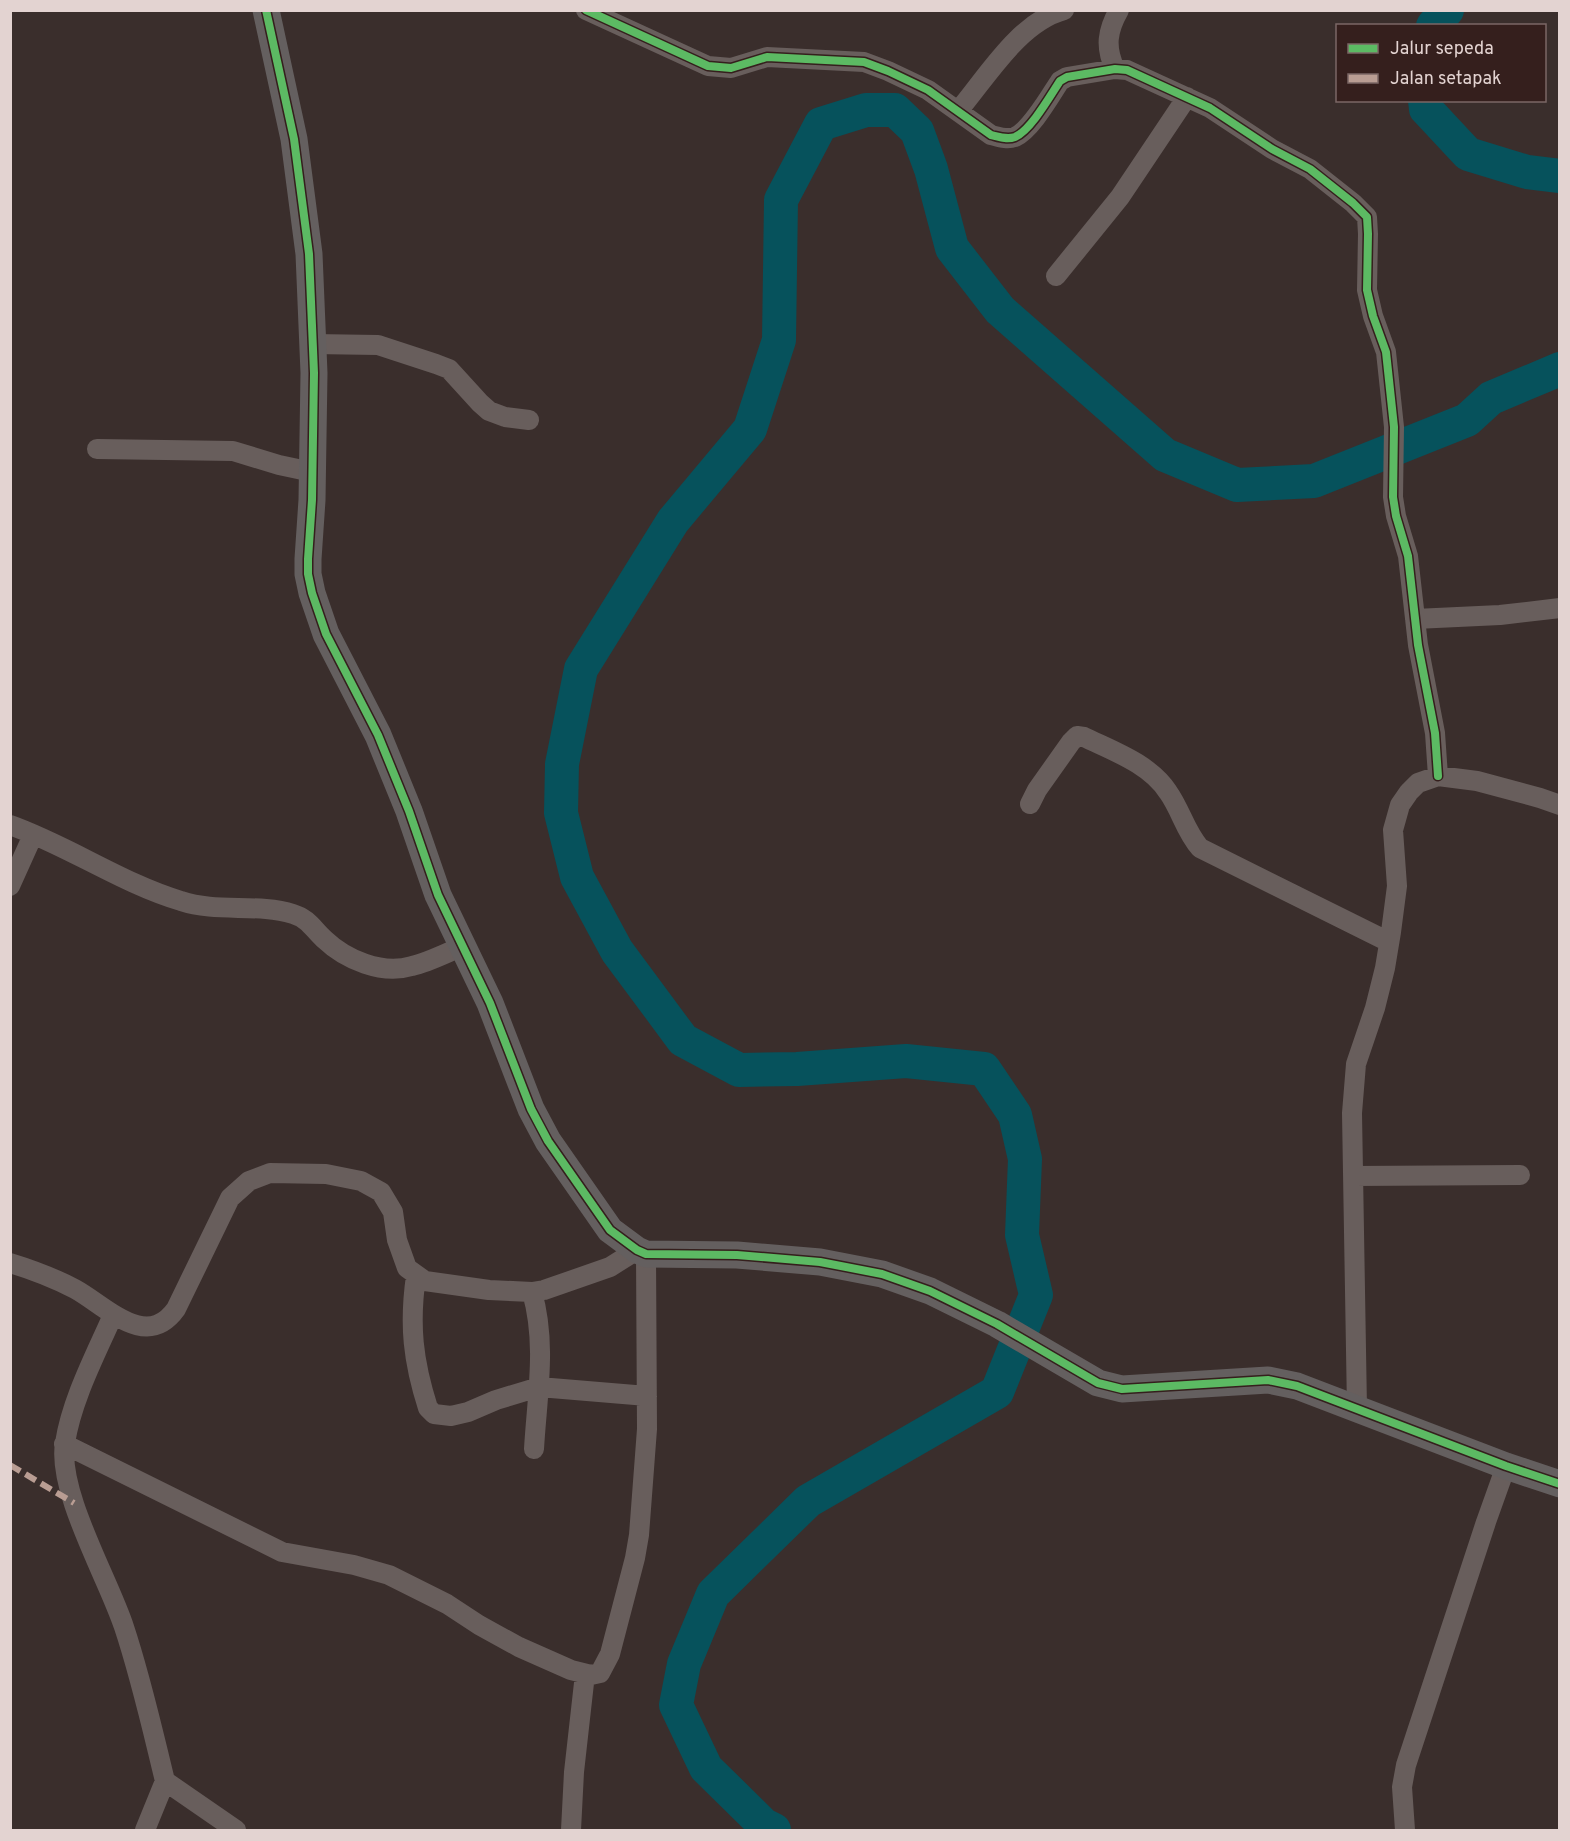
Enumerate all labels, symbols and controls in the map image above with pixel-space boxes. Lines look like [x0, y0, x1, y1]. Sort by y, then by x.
legend [1336, 24, 1546, 102]
text: Jalur sepeda [1390, 38, 1494, 61]
text: Jalan setapak [1390, 68, 1502, 91]

